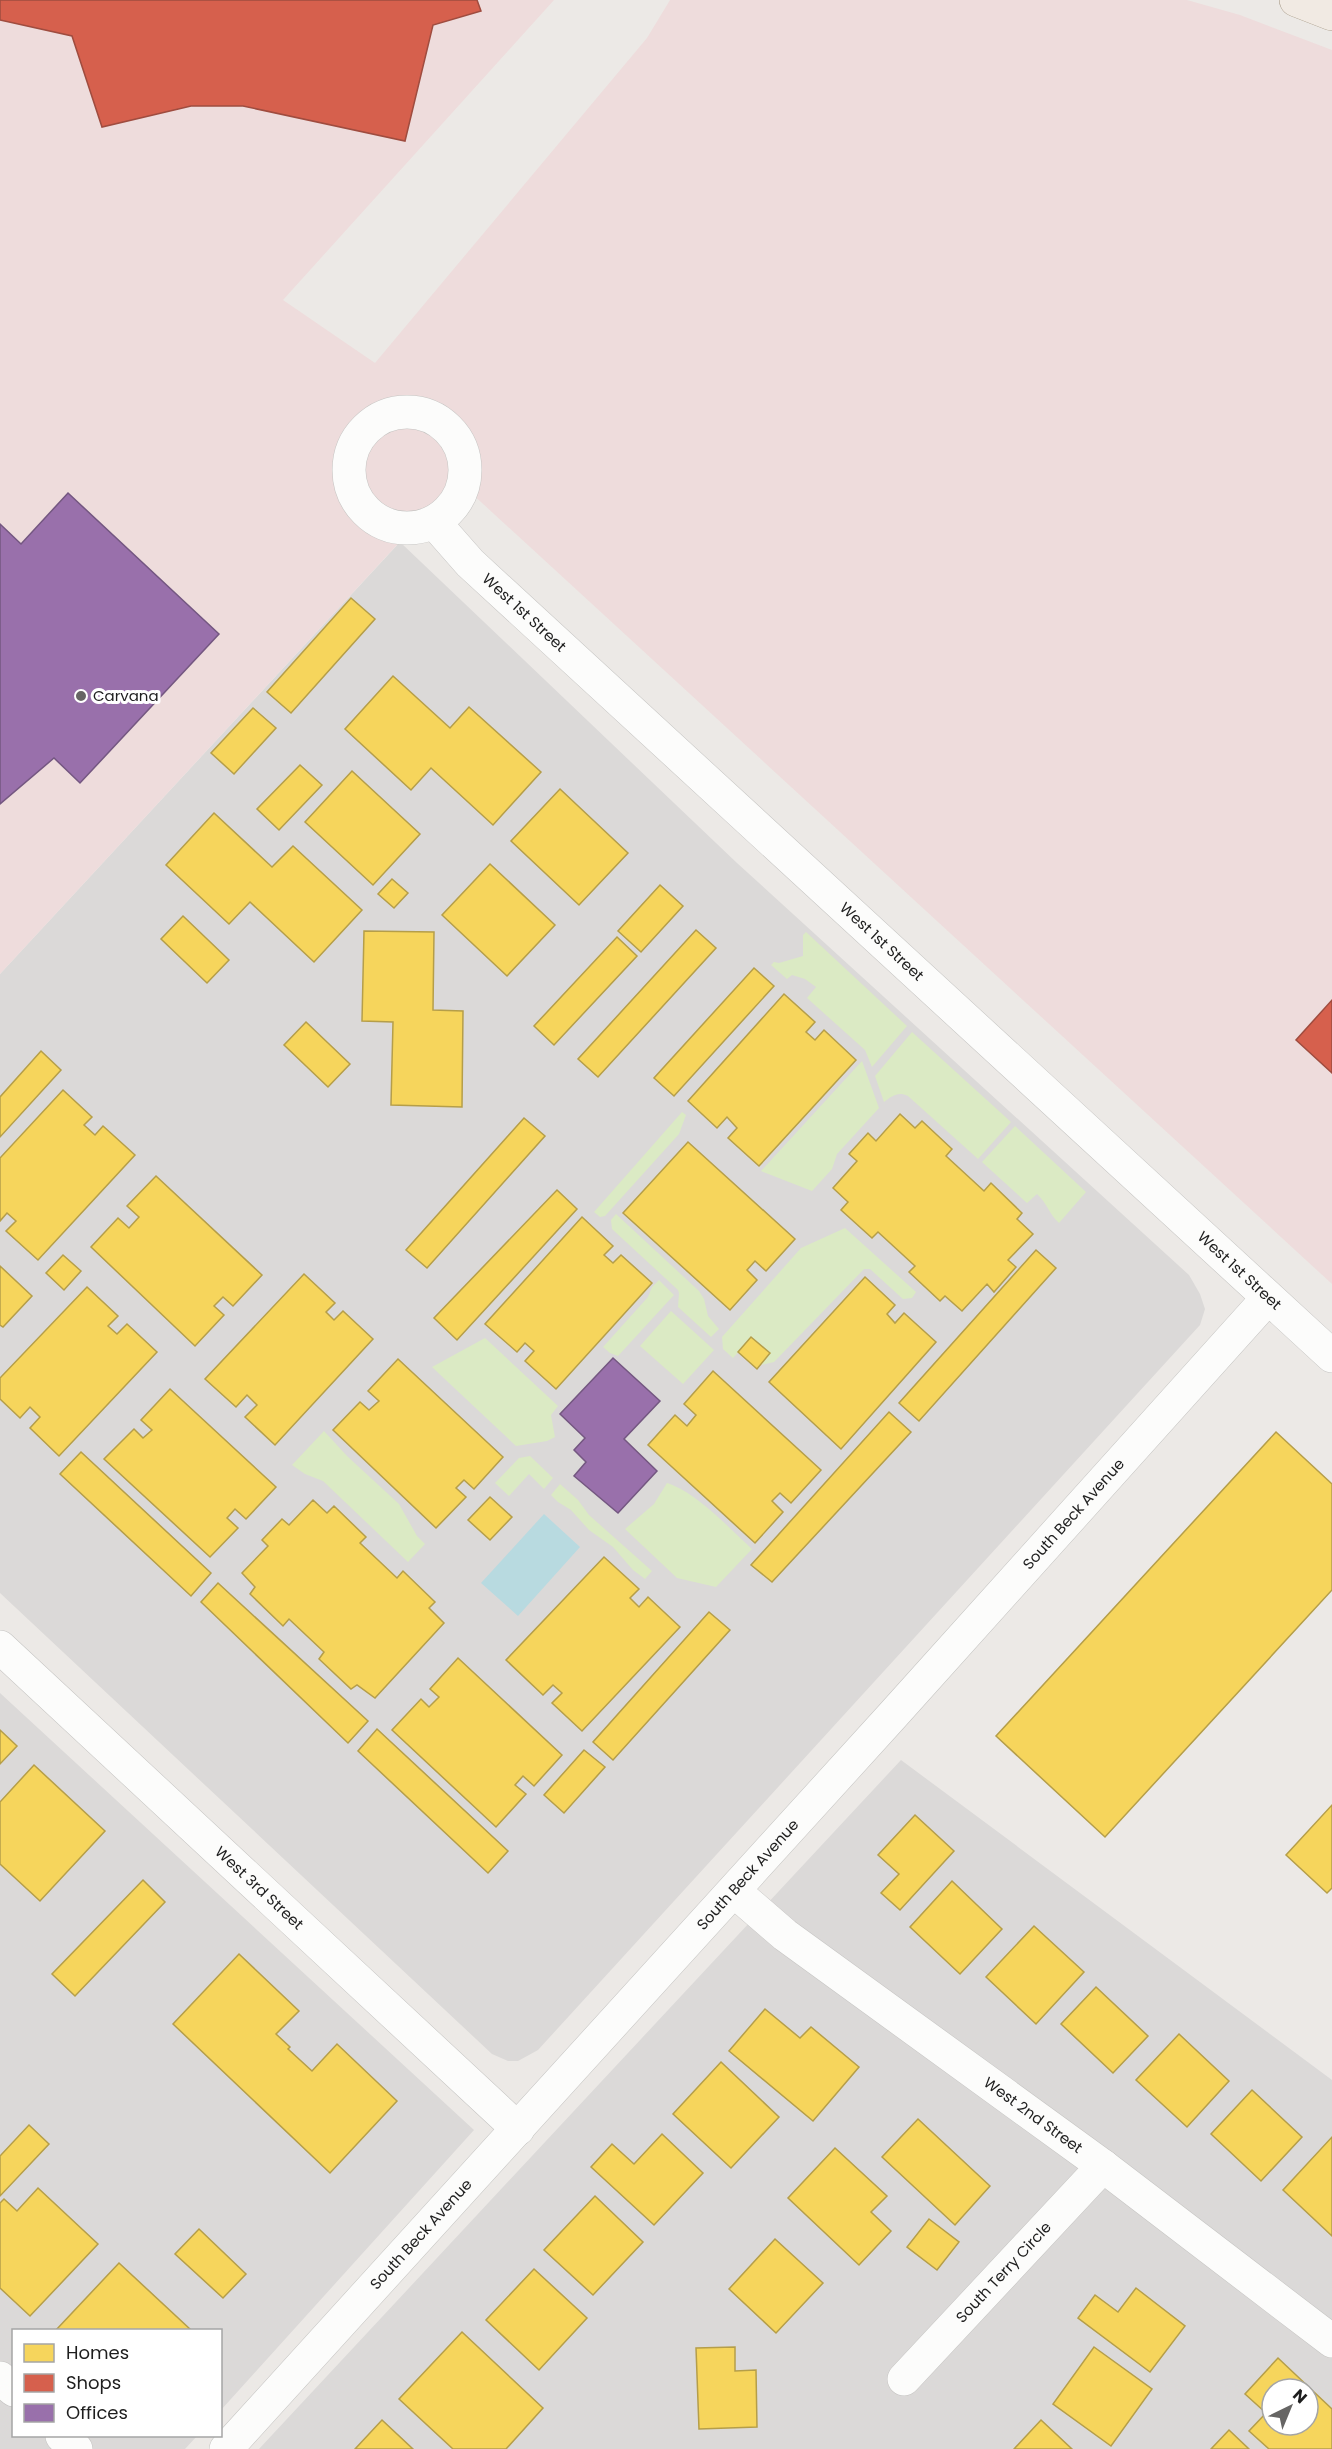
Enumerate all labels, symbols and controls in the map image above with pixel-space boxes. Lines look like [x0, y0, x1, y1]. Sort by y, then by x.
street label: West 1st Street [478, 568, 571, 656]
place label: Carvana [93, 685, 159, 706]
marker: Carvana [74, 689, 88, 703]
street label: West 1st Street [835, 897, 929, 985]
street label: West 1st Street [1193, 1226, 1286, 1315]
street label: South Beck Avenue [1018, 1454, 1129, 1574]
street label: South Beck Avenue [692, 1814, 803, 1934]
street label: West 3rd Street [211, 1841, 308, 1934]
street label: West 2nd Street [980, 2072, 1087, 2158]
street label: South Beck Avenue [365, 2174, 476, 2294]
street label: South Terry Circle [951, 2217, 1056, 2327]
legend [12, 2329, 222, 2437]
text: Homes [66, 2340, 129, 2365]
text: Shops [66, 2370, 121, 2395]
north arrow [1260, 2377, 1320, 2437]
text: N [1288, 2384, 1312, 2409]
text: Offices [66, 2400, 128, 2425]

